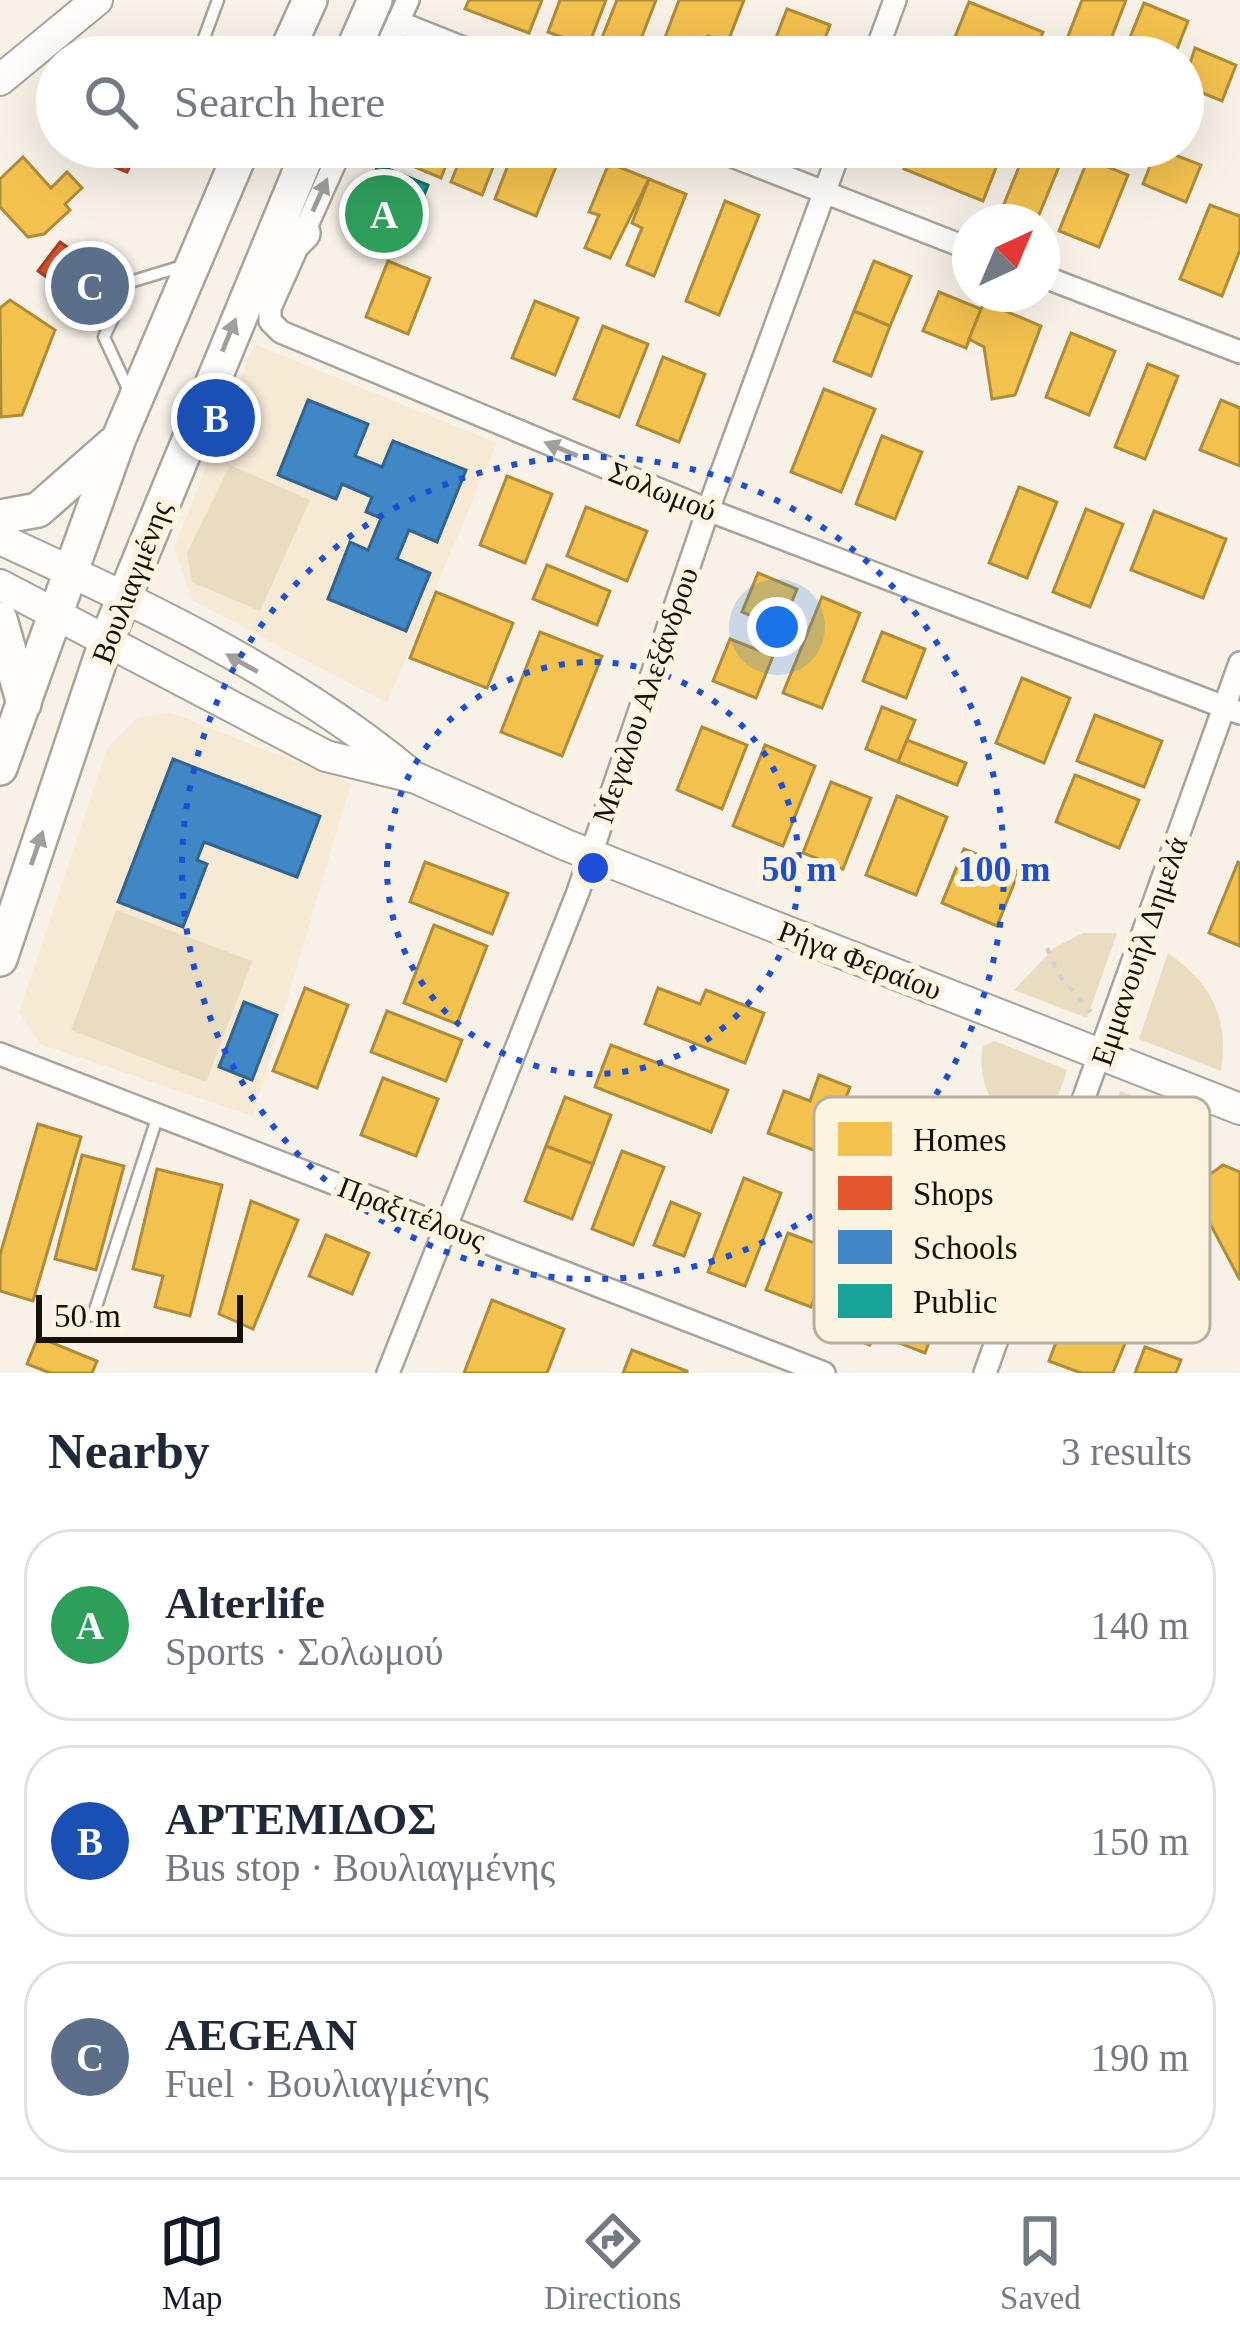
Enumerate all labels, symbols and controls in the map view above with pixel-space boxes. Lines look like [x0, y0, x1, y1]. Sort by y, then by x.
search box [36, 36, 1204, 168]
icon: search [78, 69, 144, 135]
text: Search here [174, 77, 385, 127]
pin: A [345, 169, 423, 259]
one-way arrow [311, 177, 331, 212]
north arrow [952, 204, 1060, 312]
pin: C [51, 241, 129, 331]
one-way arrow [220, 317, 239, 353]
pin: B [177, 373, 255, 463]
one-way arrow [543, 439, 579, 458]
street label: Σολωμού [605, 455, 721, 527]
street label: Βουλιαγμένης [85, 496, 177, 668]
street label: Μεγαλου Αλεξάνδρου [586, 563, 704, 827]
your location [747, 597, 807, 657]
one-way arrow [225, 653, 260, 674]
one-way arrow [29, 829, 48, 866]
street label: Εμμανουήλ Δημελά [1084, 832, 1194, 1070]
centre of rings [572, 847, 614, 889]
text: 50 m [762, 849, 837, 889]
text: 100 m [958, 849, 1051, 889]
street label: Ρήγα Φεραίου [774, 914, 946, 1006]
legend [814, 1097, 1210, 1343]
text: Homes [913, 1122, 1007, 1158]
street label: Πραξιτέλους [334, 1170, 490, 1256]
text: Shops [913, 1176, 994, 1212]
text: Schools [913, 1230, 1018, 1266]
text: Public [913, 1284, 997, 1320]
scale bar [36, 1289, 243, 1342]
text: 50 m [54, 1298, 121, 1334]
text: Nearby [48, 1423, 209, 1479]
text: 3 results [1061, 1430, 1192, 1473]
text: Alterlife [165, 1578, 325, 1628]
text: A [76, 1604, 104, 1647]
text: 140 m [1090, 1604, 1189, 1647]
text: Sports · Σολωμού [165, 1630, 444, 1673]
text: ΑΡΤΕΜΙΔΟΣ [165, 1794, 437, 1844]
text: B [77, 1820, 103, 1863]
text: 150 m [1090, 1820, 1189, 1863]
text: Bus stop · Βουλιαγμένης [165, 1846, 555, 1889]
text: AEGEAN [165, 2010, 358, 2060]
text: C [76, 2036, 104, 2079]
text: 190 m [1090, 2036, 1189, 2079]
text: Fuel · Βουλιαγμένης [165, 2062, 489, 2105]
tab: Map [159, 2208, 225, 2317]
tab: Directions [544, 2208, 681, 2317]
tab: Saved [1000, 2208, 1081, 2317]

